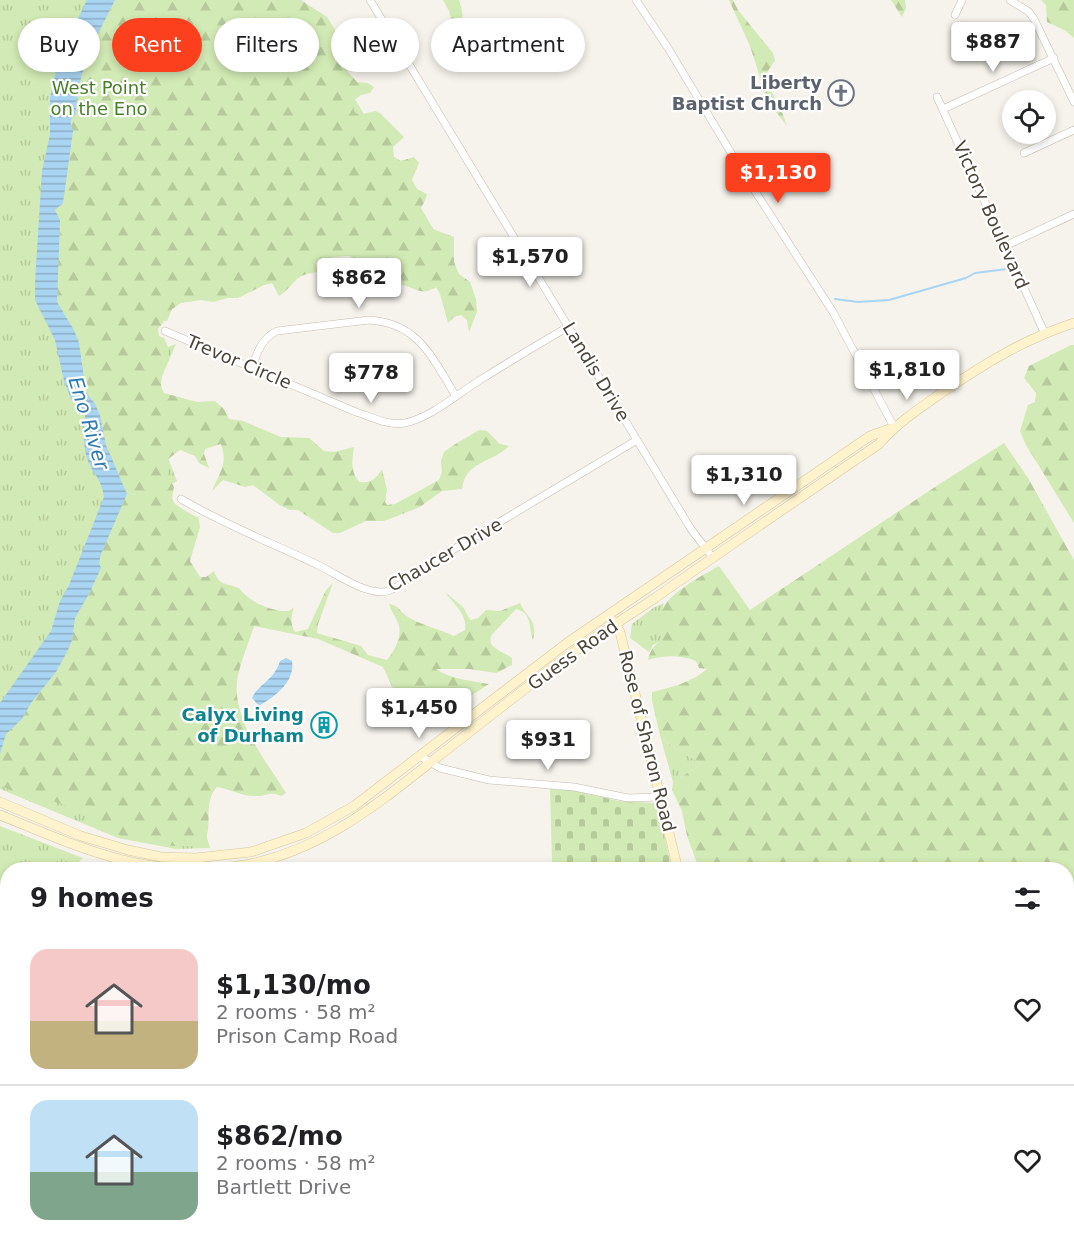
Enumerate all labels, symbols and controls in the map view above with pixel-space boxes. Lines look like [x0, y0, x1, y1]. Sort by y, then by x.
chip: Buy [18, 18, 100, 72]
chip: Rent [112, 18, 202, 72]
chip: Filters [214, 18, 319, 72]
chip: New [331, 18, 419, 72]
chip: Apartment [431, 18, 585, 72]
pin: $887 [957, 22, 1029, 73]
text: $887 [965, 29, 1021, 53]
place label: Liberty Baptist Church [672, 72, 822, 114]
park label: West Point on the Eno [50, 77, 148, 119]
church icon: Liberty Baptist Church [826, 78, 856, 108]
map controls [1002, 90, 1056, 144]
button: locate [1002, 90, 1056, 144]
street label: Victory Boulevard [949, 138, 1034, 292]
pin: $1,130 [729, 153, 827, 204]
text: $1,130 [739, 160, 817, 184]
pin: $1,570 [481, 237, 579, 288]
text: $1,570 [491, 244, 569, 268]
pin: $862 [323, 258, 395, 309]
text: $862 [331, 265, 387, 289]
street label: Landis Drive [559, 318, 634, 425]
street label: Trevor Circle [183, 330, 295, 393]
pin: $1,810 [858, 350, 956, 401]
pin: $778 [335, 353, 407, 404]
text: $1,810 [868, 357, 946, 381]
text: $778 [343, 360, 399, 384]
water label: Eno River [64, 374, 115, 474]
pin: $1,310 [695, 455, 793, 506]
text: $1,310 [705, 462, 783, 486]
street label: Chaucer Drive [384, 513, 506, 596]
street label: Guess Road [524, 615, 622, 694]
street label: Rose of Sharon Road [615, 648, 680, 834]
pin: $1,450 [370, 688, 468, 739]
text: $1,450 [380, 695, 458, 719]
place label: Calyx Living of Durham [182, 704, 304, 746]
building icon: Calyx Living of Durham [309, 710, 339, 740]
pin: $931 [512, 720, 584, 771]
text: $931 [520, 727, 576, 751]
icon: filters [1011, 882, 1044, 915]
text: 9 homes [30, 883, 154, 913]
text: $1,130/mo [216, 970, 371, 1000]
icon: home [78, 973, 150, 1045]
icon: heart [1011, 993, 1044, 1026]
text: 2 rooms · 58 m² [216, 1000, 376, 1024]
text: Prison Camp Road [216, 1024, 398, 1048]
text: $862/mo [216, 1121, 343, 1151]
icon: home [78, 1124, 150, 1196]
icon: heart [1011, 1144, 1044, 1177]
text: 2 rooms · 58 m² [216, 1151, 376, 1175]
text: Bartlett Drive [216, 1175, 351, 1199]

